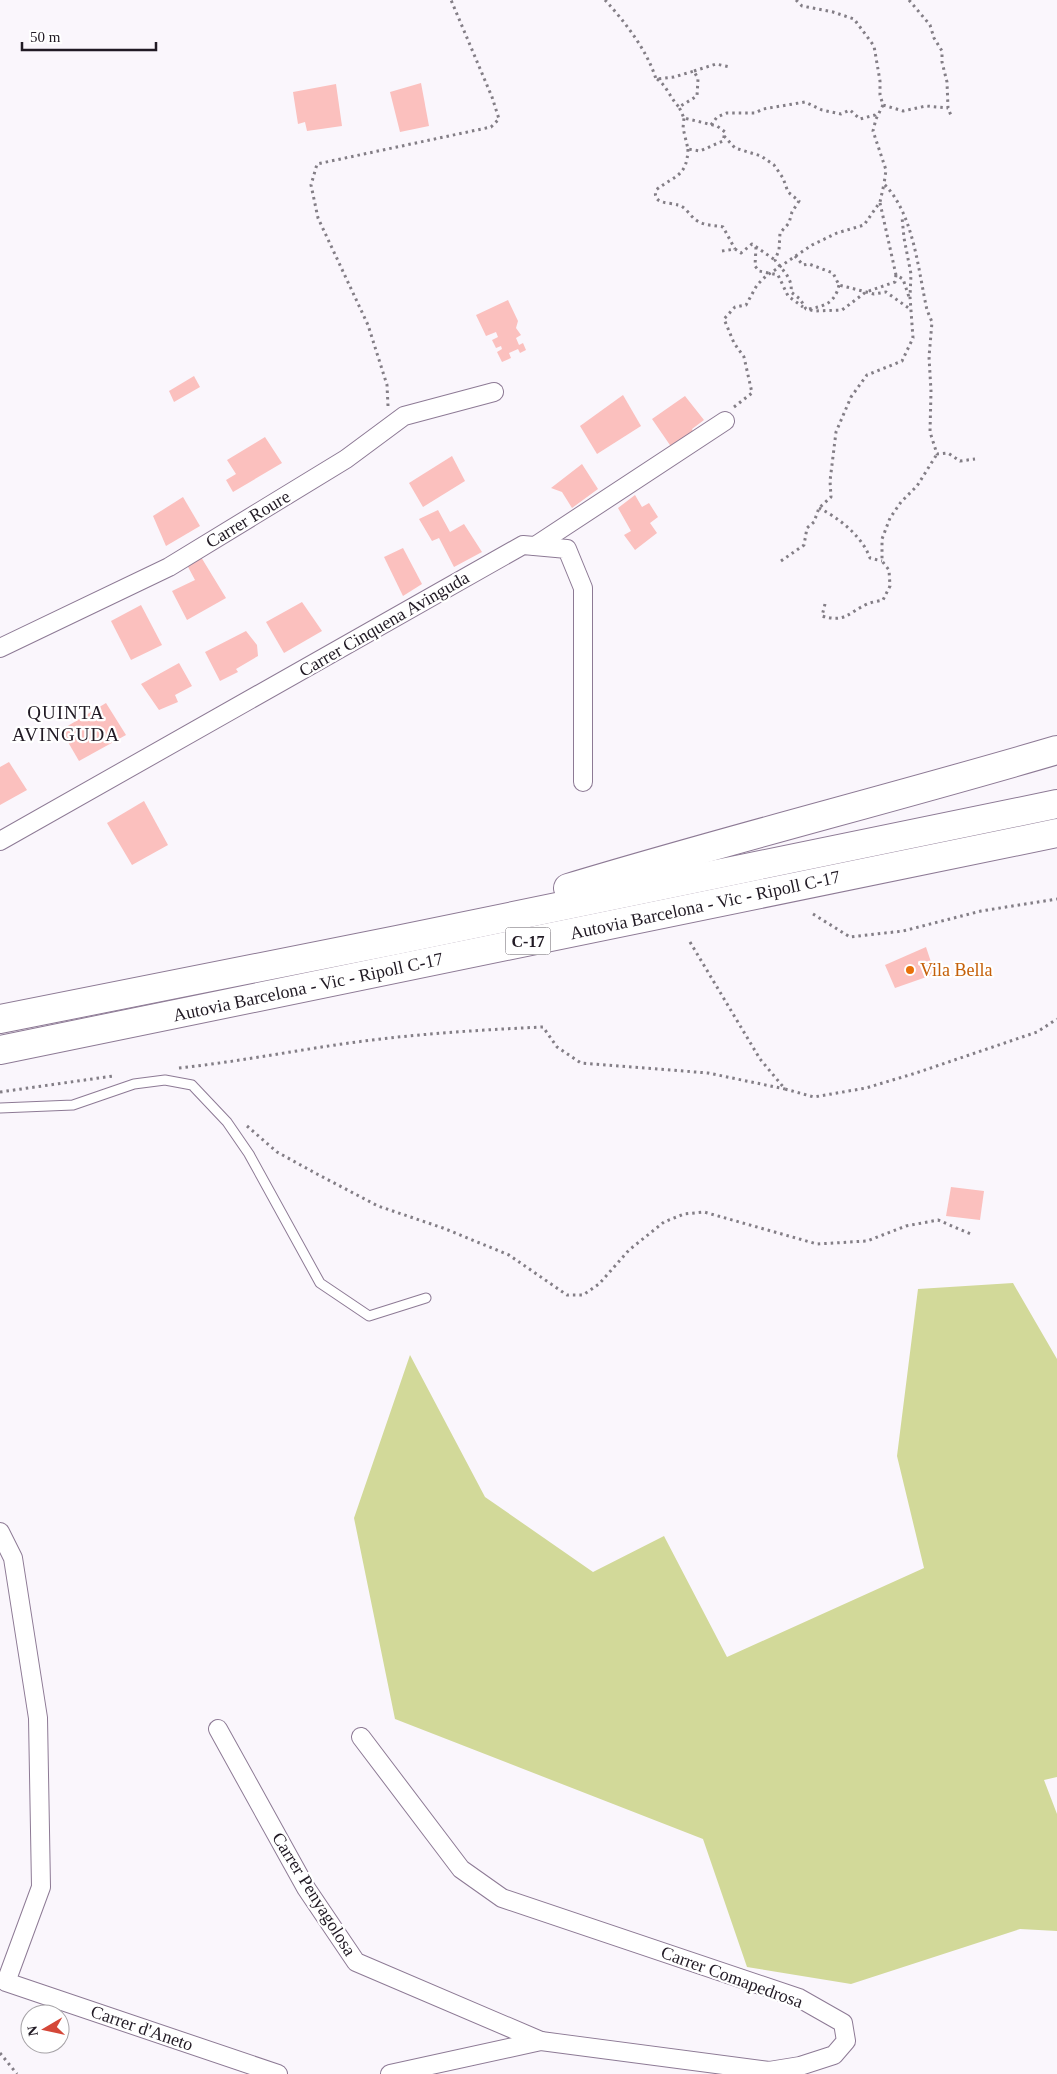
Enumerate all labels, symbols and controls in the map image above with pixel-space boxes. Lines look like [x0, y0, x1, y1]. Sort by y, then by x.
scale bar [22, 20, 156, 52]
text: 50 m [30, 29, 61, 45]
street label: Carrer Roure [202, 486, 294, 552]
street label: Carrer Cinquena Avinguda [296, 567, 472, 681]
district label: QUINTA AVINGUDA [12, 702, 120, 745]
street label: Autovia Barcelona - Vic - Ripoll C-17 [568, 867, 842, 943]
road number: C-17 [506, 928, 550, 954]
street label: Autovia Barcelona - Vic - Ripoll C-17 [171, 949, 445, 1025]
place label: Vila Bella [920, 960, 992, 980]
marker: Vila Bella [904, 964, 916, 976]
street label: Carrer Penyagolosa [268, 1829, 360, 1959]
street label: Carrer Comapedrosa [658, 1942, 806, 2012]
street label: Carrer d'Aneto [88, 2001, 196, 2055]
north arrow [20, 2004, 70, 2054]
text: N [24, 2025, 41, 2037]

